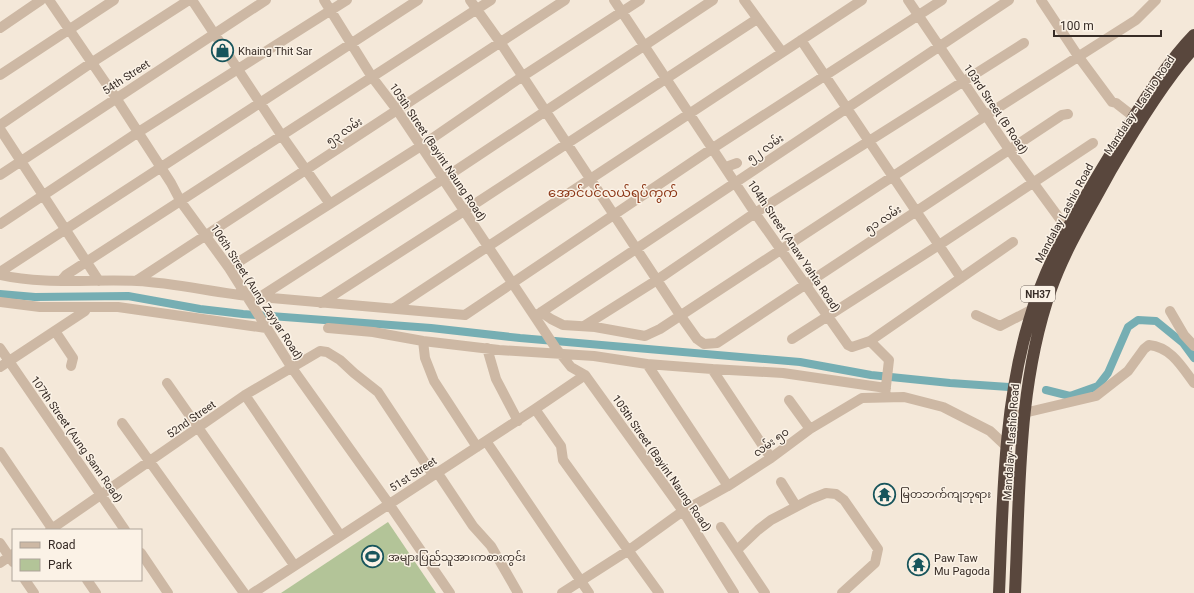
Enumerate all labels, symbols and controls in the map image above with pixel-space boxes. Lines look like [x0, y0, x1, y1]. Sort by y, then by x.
scale bar [1054, 12, 1161, 38]
text: 100 m [1060, 19, 1094, 33]
shop icon: Khaing Thit Sar [209, 38, 235, 64]
place label: Khaing Thit Sar [238, 45, 313, 58]
street label: Mandalay - Lashio Road [1101, 53, 1177, 157]
street label: 54th Street [100, 57, 153, 98]
street label: 103rd Street (B Road) [961, 62, 1030, 157]
street label: 105th Street (Bayint Naung Road) [387, 81, 489, 224]
street label: ၅၃ လမ်း [323, 114, 366, 150]
street label: ၅၂ လမ်း [744, 131, 787, 167]
street label: Mandalay Lashio Road [1033, 161, 1096, 265]
street label: 104th Street (Anaw Yahta Road) [744, 178, 843, 315]
district label: အောင်ပင်လယ်ရပ်ကွက် [548, 184, 678, 203]
street label: ၅၁ လမ်း [862, 202, 905, 238]
street label: 106th Street (Aung Zayyar Road) [208, 222, 305, 363]
road number: NH37 [1021, 286, 1055, 302]
street label: 107th Street (Aung Sann Road) [28, 374, 125, 505]
street label: Mandalay - Lashio Road [1001, 383, 1022, 501]
street label: 105th Street (Bayint Naung Road) [609, 393, 714, 534]
street label: 52nd Street [164, 398, 218, 441]
street label: လမ်း ၅၀ [750, 424, 793, 461]
street label: 51st Street [387, 454, 440, 494]
temple icon: မြတဘက်ကျဘုရား [872, 481, 898, 507]
place label: မြတဘက်ကျဘုရား [900, 487, 991, 503]
legend [12, 529, 142, 581]
text: Road [48, 538, 76, 552]
sports icon: အများပြည်သူအားကစားကွင်း [360, 544, 386, 570]
place label: အများပြည်သူအားကစားကွင်း [388, 550, 526, 566]
temple icon: Paw Taw Mu Pagoda [905, 551, 931, 577]
place label: Paw Taw Mu Pagoda [934, 552, 990, 578]
text: Park [48, 558, 73, 572]

